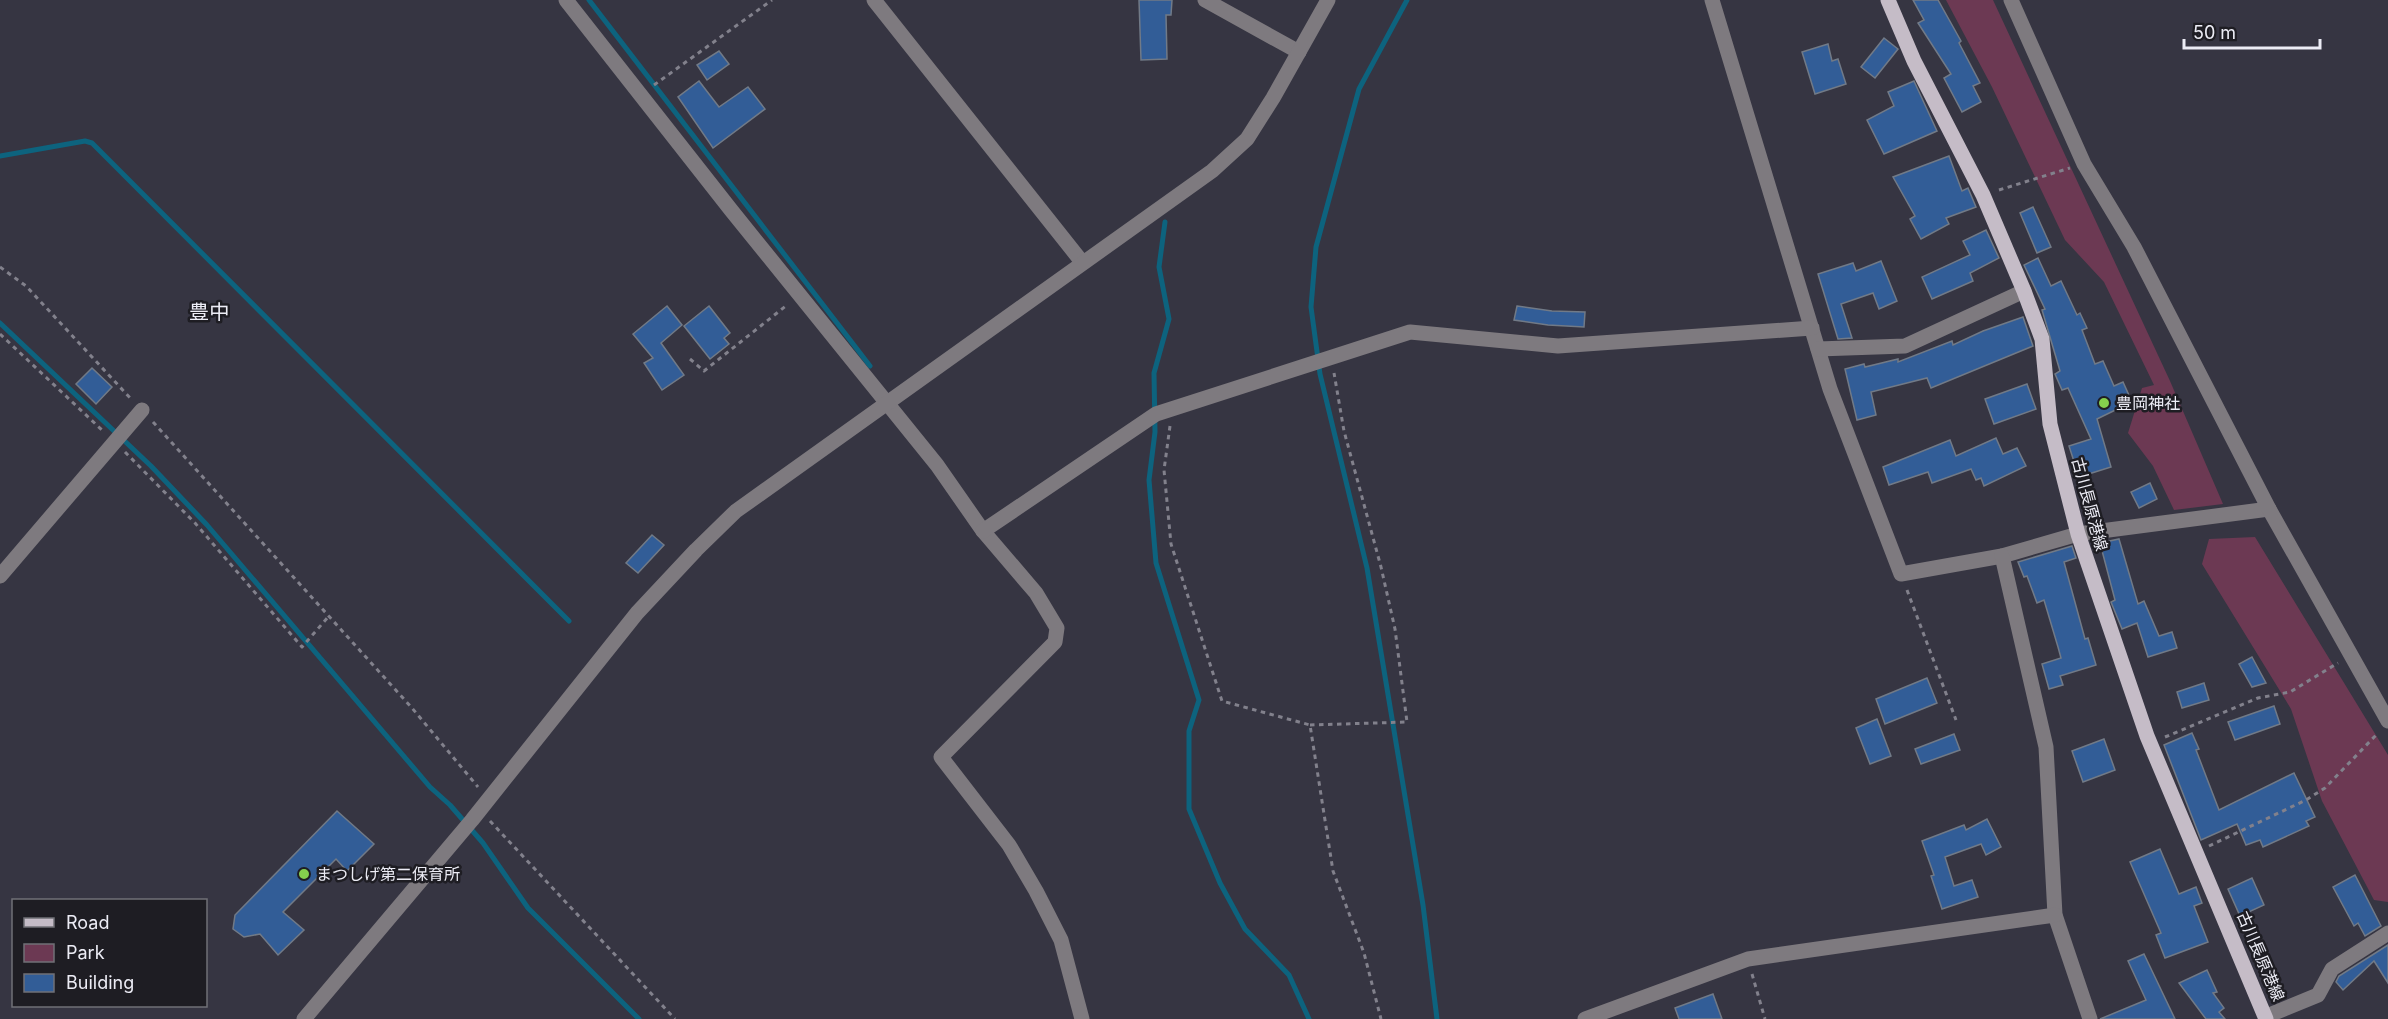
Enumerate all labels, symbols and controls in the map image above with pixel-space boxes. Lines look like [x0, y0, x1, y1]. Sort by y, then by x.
scale bar [2184, 12, 2320, 50]
text: 50 m [2193, 22, 2236, 43]
district label: 豊中 [189, 300, 229, 324]
place label: 豊岡神社 [2116, 393, 2180, 413]
marker: 豊岡神社 [2097, 396, 2111, 410]
street label: 古川長原港線 [2068, 455, 2112, 553]
place label: まつしげ第二保育所 [316, 864, 460, 884]
marker: まつしげ第二保育所 [297, 867, 311, 881]
legend [12, 899, 207, 1007]
street label: 古川長原港線 [2233, 908, 2289, 1004]
text: Road [66, 912, 109, 933]
text: Park [66, 942, 105, 963]
text: Building [66, 972, 134, 993]

